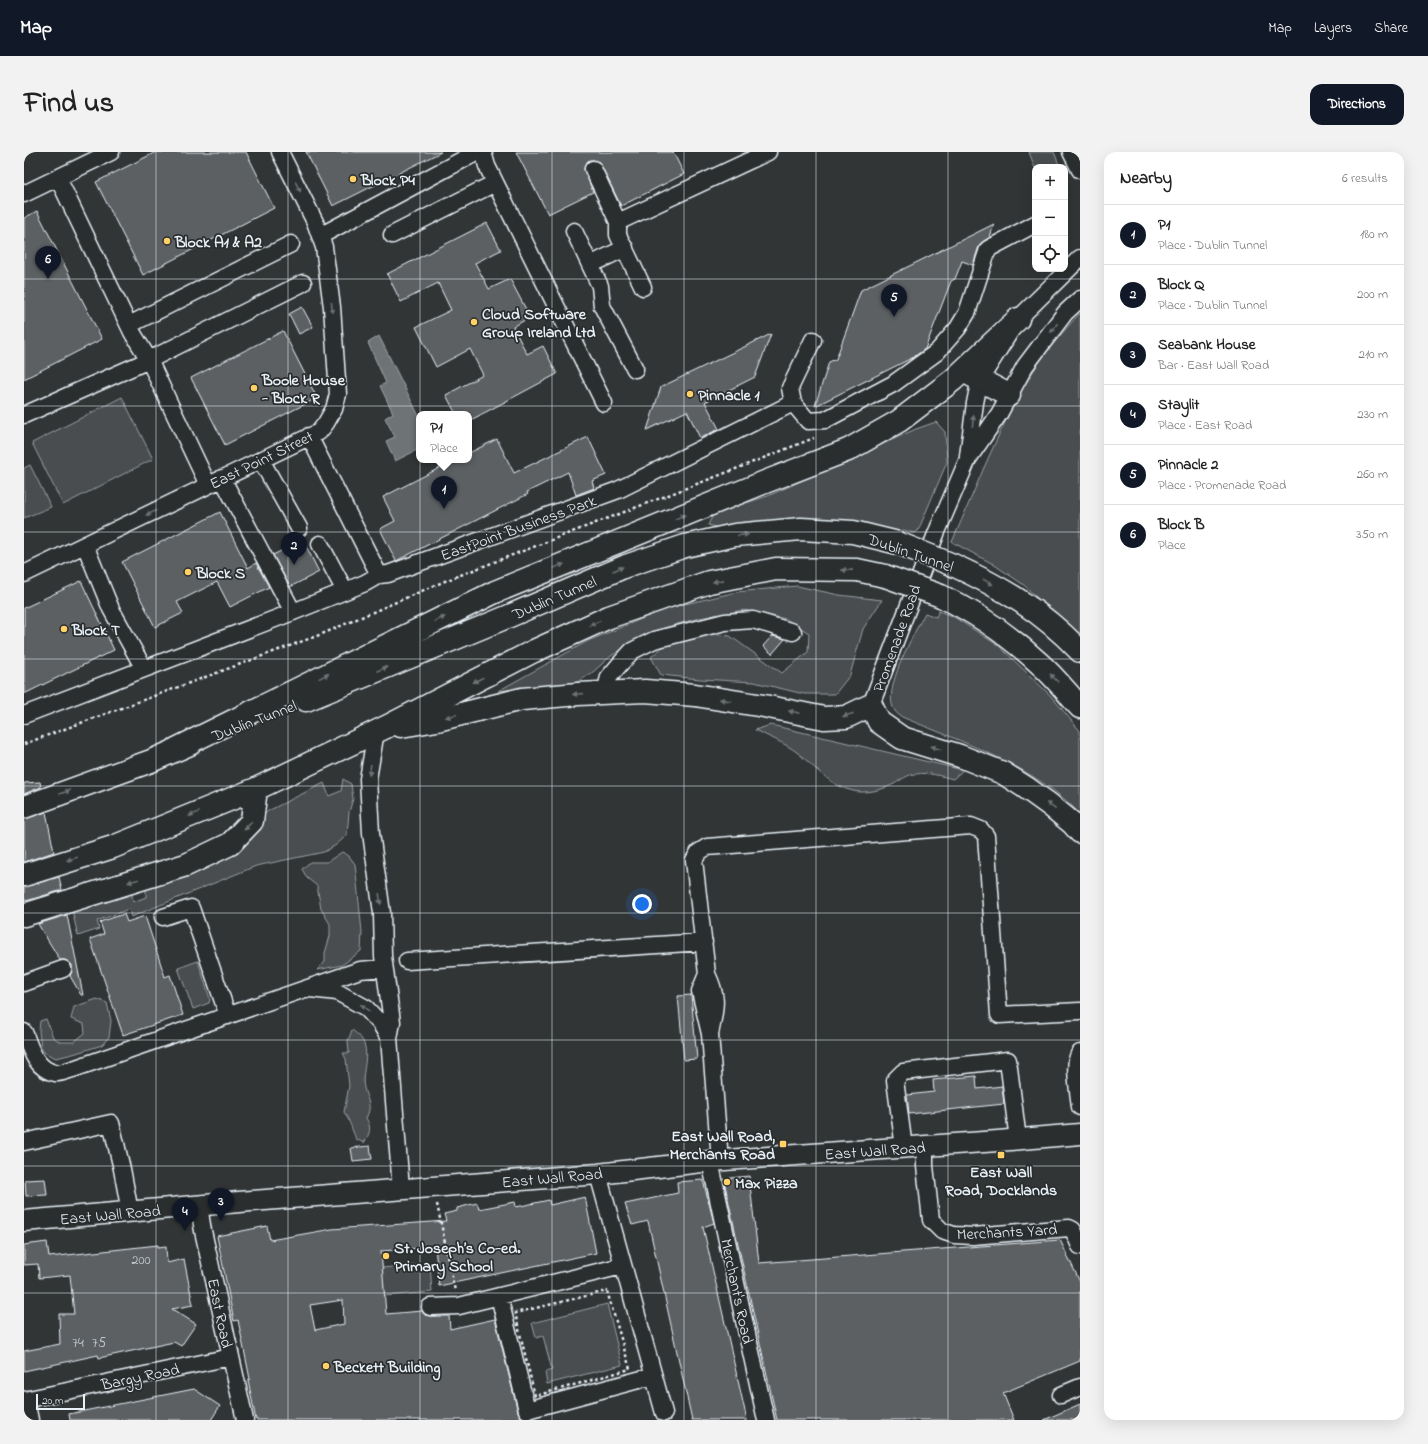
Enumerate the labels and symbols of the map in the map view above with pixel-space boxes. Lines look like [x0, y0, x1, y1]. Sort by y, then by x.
place label: Block P4 [360, 169, 415, 193]
marker: Block P4 [348, 174, 358, 184]
one-way arrow [294, 181, 301, 193]
place label: Block A1 & A2 [174, 231, 262, 255]
marker: Block A1 & A2 [162, 236, 172, 246]
pin: 6 [35, 246, 61, 279]
pin: 5 [881, 284, 907, 317]
one-way arrow [329, 302, 335, 314]
place label: Cloud Software Group Ireland Ltd [482, 303, 596, 345]
marker: Cloud Software Group Ireland Ltd [469, 317, 479, 327]
one-way arrow [1049, 322, 1058, 333]
place label: Boole House - Block R [261, 369, 346, 411]
marker: Boole House - Block R [249, 383, 259, 393]
place label: Pinnacle 1 [698, 384, 761, 408]
marker: Pinnacle 1 [685, 389, 695, 399]
one-way arrow [969, 415, 976, 427]
street label: East Point Street [206, 425, 318, 496]
pin: 1 [431, 476, 457, 509]
street label: EastPoint Business Park [438, 489, 601, 568]
one-way arrow [145, 510, 156, 516]
one-way arrow [674, 513, 686, 519]
street label: Dublin Tunnel [863, 528, 957, 580]
one-way arrow [737, 531, 749, 538]
pin: 2 [281, 532, 307, 565]
place label: Block S [195, 562, 245, 586]
one-way arrow [554, 562, 566, 568]
one-way arrow [612, 566, 624, 572]
marker: Block S [183, 567, 193, 577]
one-way arrow [840, 567, 853, 573]
street label: Dublin Tunnel [508, 570, 601, 628]
one-way arrow [712, 578, 724, 584]
one-way arrow [982, 578, 994, 585]
street label: Promenade Road [867, 582, 928, 696]
one-way arrow [435, 616, 446, 622]
place label: Block T [71, 619, 121, 643]
one-way arrow [590, 620, 601, 626]
marker: Block T [59, 624, 69, 634]
one-way arrow [376, 665, 388, 671]
one-way arrow [318, 673, 330, 679]
one-way arrow [1049, 673, 1059, 683]
one-way arrow [472, 676, 484, 683]
one-way arrow [572, 690, 584, 697]
street label: Dublin Tunnel [208, 695, 301, 749]
one-way arrow [719, 697, 731, 703]
one-way arrow [788, 709, 800, 715]
one-way arrow [842, 712, 854, 718]
one-way arrow [444, 713, 456, 719]
one-way arrow [929, 745, 941, 751]
one-way arrow [366, 764, 372, 776]
one-way arrow [60, 789, 72, 795]
one-way arrow [1045, 802, 1056, 810]
one-way arrow [189, 811, 200, 817]
one-way arrow [243, 821, 252, 831]
one-way arrow [66, 856, 78, 862]
one-way arrow [126, 879, 138, 885]
one-way arrow [377, 893, 383, 905]
your location [632, 894, 652, 914]
one-way arrow [359, 1004, 370, 1012]
place label: East Wall Road, Merchants Road [670, 1125, 775, 1167]
street label: East Wall Road [824, 1136, 926, 1167]
marker: East Wall Road, Merchants Road [778, 1139, 788, 1149]
marker: East Wall Road, Docklands [996, 1150, 1006, 1160]
place label: East Wall Road, Docklands [944, 1161, 1057, 1203]
street label: East Wall Road [501, 1163, 604, 1195]
place label: Max Pizza [735, 1172, 798, 1196]
marker: Max Pizza [722, 1177, 732, 1187]
pin: 3 [208, 1188, 234, 1221]
pin: 4 [172, 1198, 198, 1231]
street label: East Wall Road [59, 1200, 162, 1232]
street label: Merchants Yard [956, 1218, 1058, 1248]
place label: St. Joseph’s Co-ed. Primary School [394, 1237, 521, 1280]
street label: Merchant's Road [713, 1237, 759, 1346]
house number: 200 [131, 1250, 151, 1271]
marker: St. Joseph’s Co-ed. Primary School [381, 1251, 391, 1261]
street label: East Road [200, 1276, 238, 1350]
house number: 74 [72, 1333, 84, 1354]
house number: 75 [92, 1333, 106, 1354]
place label: Beckett Building [333, 1356, 440, 1381]
street label: Bargy Road [98, 1358, 182, 1398]
marker: Beckett Building [321, 1361, 331, 1371]
scale bar [36, 1392, 85, 1411]

